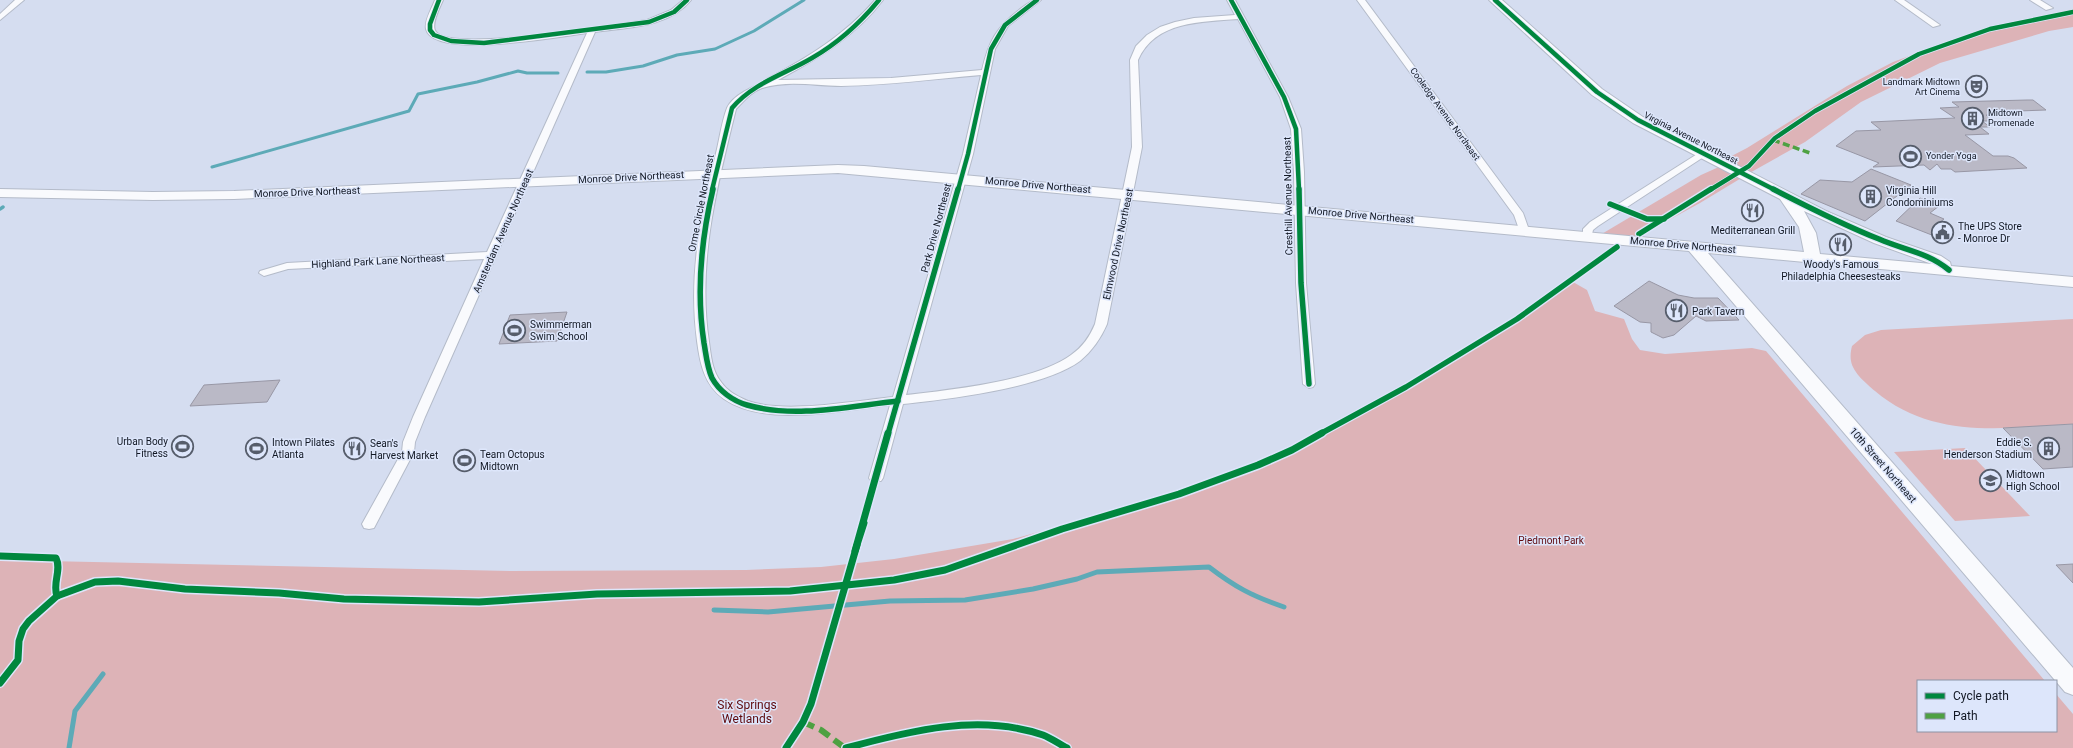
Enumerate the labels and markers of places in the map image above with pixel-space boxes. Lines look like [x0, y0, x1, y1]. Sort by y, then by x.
theatre icon: Landmark Midtown Art Cinema [1963, 74, 1989, 100]
place label: Landmark Midtown Art Cinema [1883, 77, 1960, 97]
building icon: Midtown Promenade [1959, 105, 1985, 131]
place label: Midtown Promenade [1988, 108, 2034, 128]
sports icon: Yonder Yoga [1897, 143, 1923, 169]
place label: Yonder Yoga [1926, 151, 1977, 161]
building icon: Virginia Hill Condominiums [1858, 183, 1884, 209]
place label: Virginia Hill Condominiums [1886, 185, 1954, 208]
restaurant icon: Mediterranean Grill [1740, 197, 1766, 223]
public building icon: The UPS Store - Monroe Dr [1929, 219, 1955, 245]
place label: The UPS Store - Monroe Dr [1958, 221, 2022, 244]
place label: Mediterranean Grill [1711, 225, 1795, 236]
restaurant icon: Woody's Famous Philadelphia Cheesesteaks [1828, 231, 1854, 257]
place label: Woody's Famous Philadelphia Cheesesteaks [1781, 259, 1901, 282]
restaurant icon: Park Tavern [1663, 298, 1689, 324]
place label: Park Tavern [1692, 306, 1744, 317]
sports icon: Swimmerman Swim School [501, 317, 527, 343]
place label: Swimmerman Swim School [530, 319, 592, 342]
sports icon: Urban Body Fitness [170, 434, 196, 460]
sports icon: Intown Pilates Atlanta [244, 435, 270, 461]
building icon: Eddie S. Henderson Stadium [2035, 435, 2061, 461]
place label: Urban Body Fitness [117, 436, 168, 459]
restaurant icon: Sean's Harvest Market [342, 436, 368, 462]
place label: Intown Pilates Atlanta [272, 437, 335, 460]
place label: Eddie S. Henderson Stadium [1944, 437, 2032, 460]
place label: Sean's Harvest Market [370, 438, 438, 461]
sports icon: Team Octopus Midtown [452, 447, 478, 473]
place label: Team Octopus Midtown [480, 449, 545, 472]
school or university icon: Midtown High School [1977, 467, 2003, 493]
place label: Midtown High School [2006, 469, 2060, 492]

